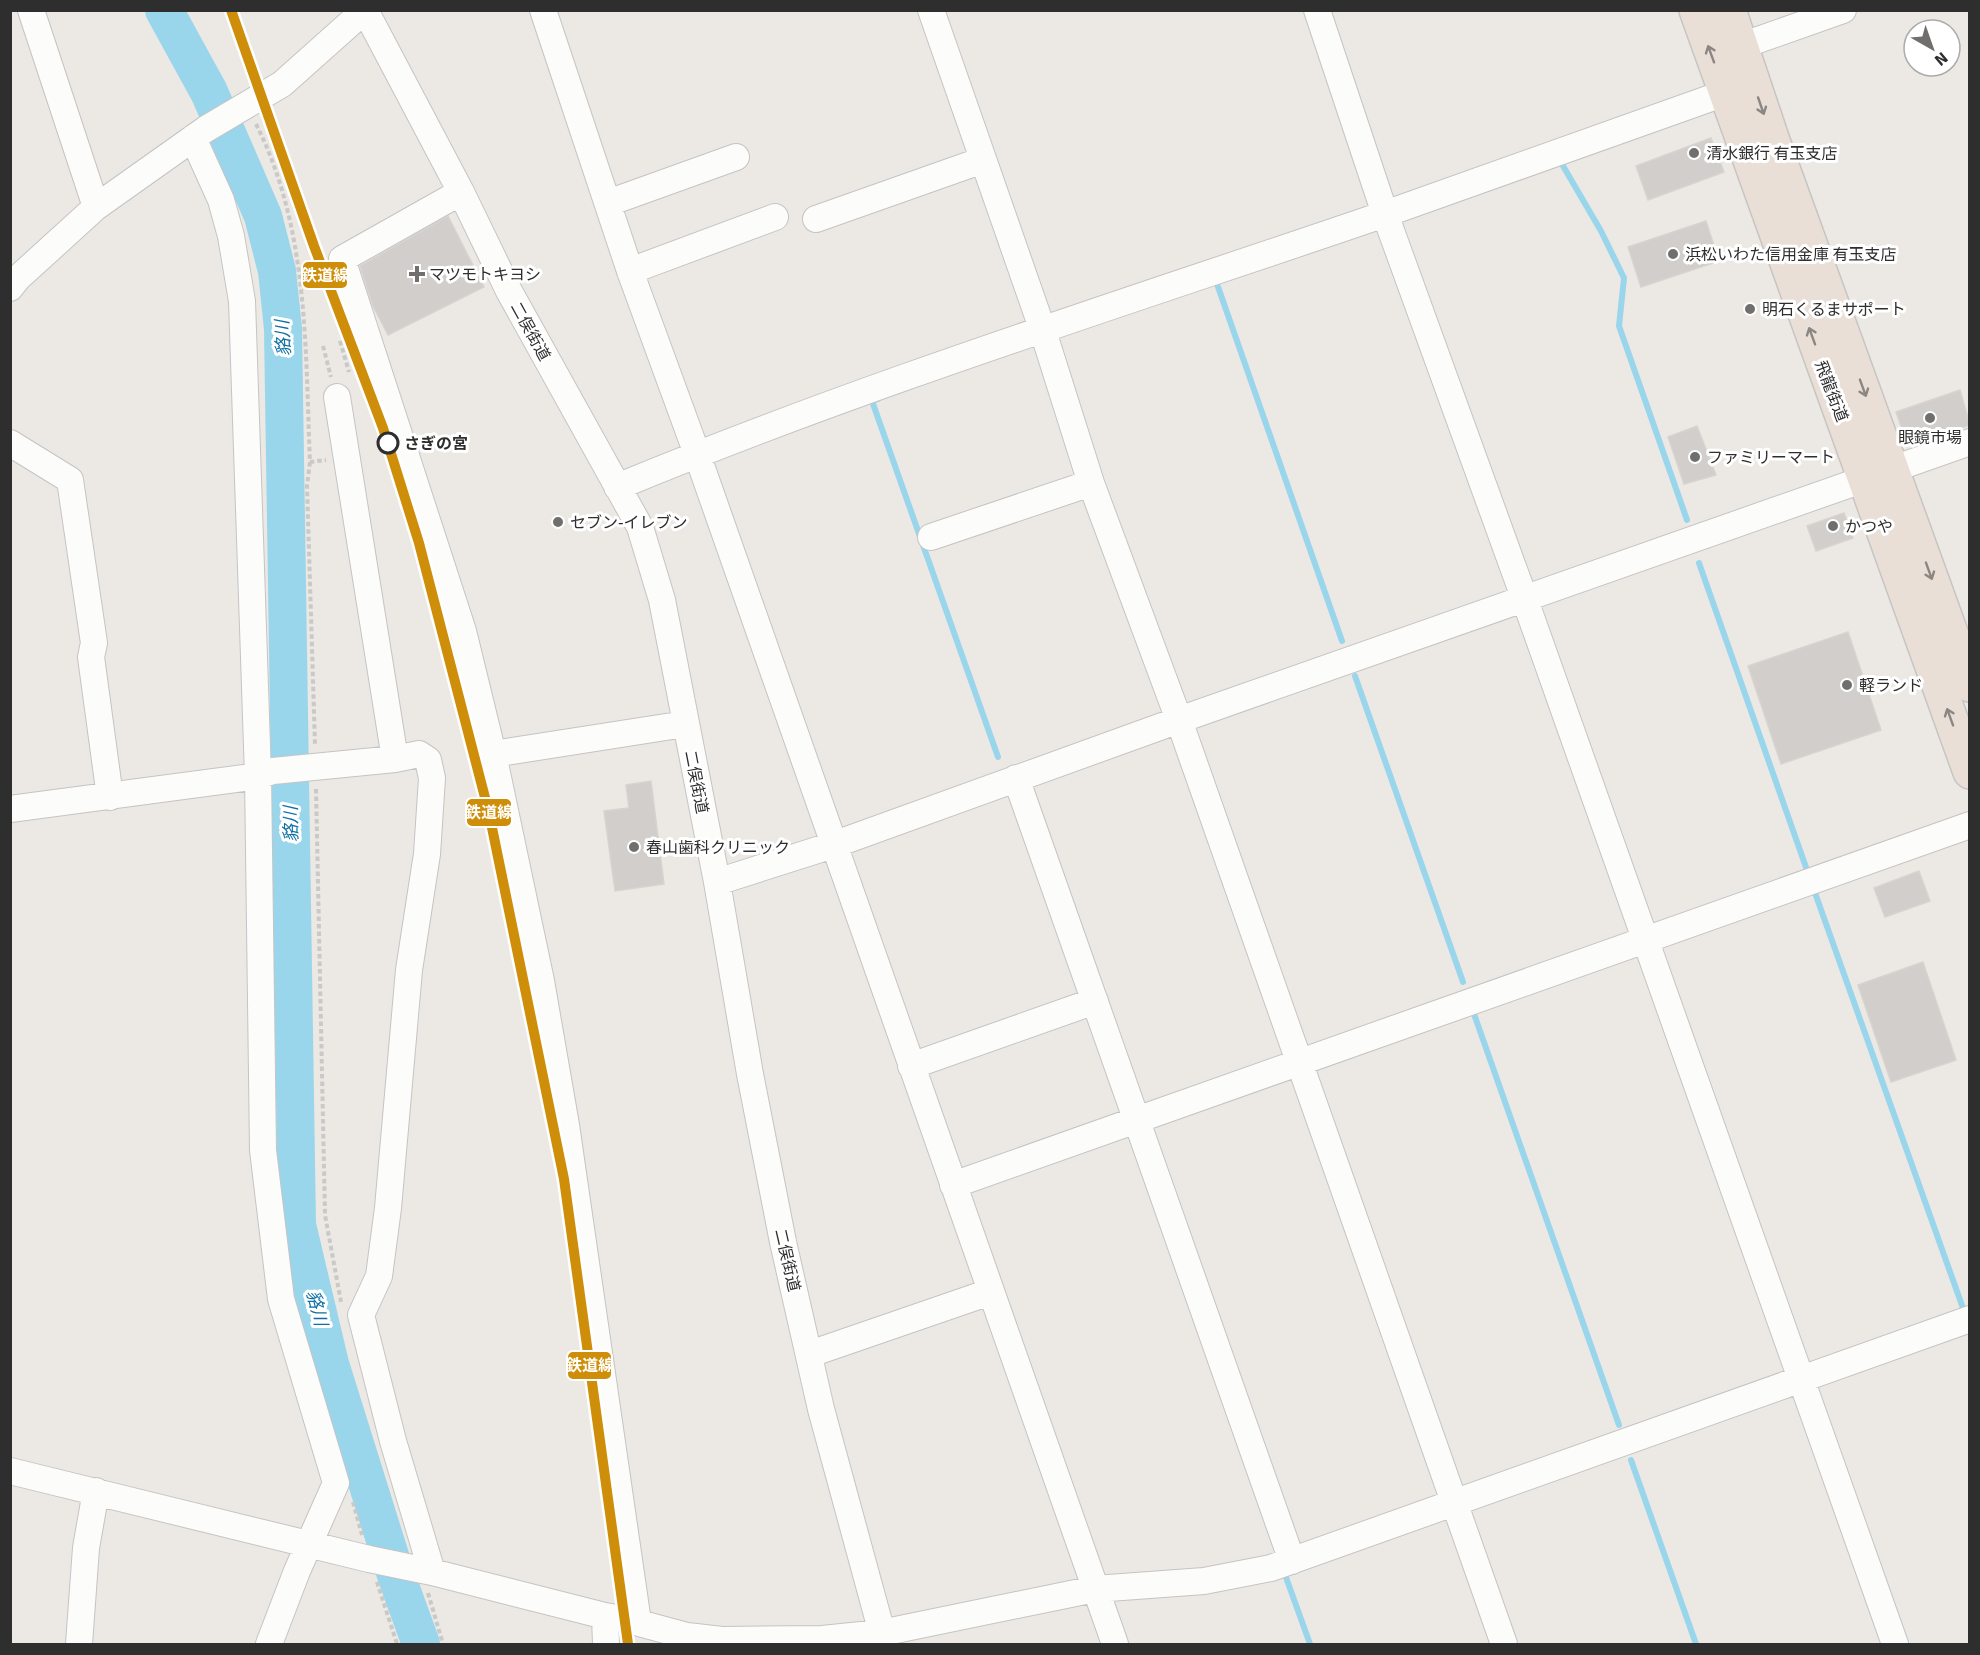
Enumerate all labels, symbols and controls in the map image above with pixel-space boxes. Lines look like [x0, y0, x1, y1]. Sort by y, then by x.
north arrow [1902, 18, 1962, 78]
one-way arrow [1704, 45, 1715, 63]
text: N [1930, 47, 1952, 70]
one-way arrow [1756, 96, 1767, 115]
place label: 清水銀行 有玉支店 [1706, 144, 1838, 164]
marker: 清水銀行 有玉支店 [1687, 146, 1701, 160]
place label: 浜松いわた信用金庫 有玉支店 [1685, 245, 1897, 265]
marker: 浜松いわた信用金庫 有玉支店 [1666, 247, 1680, 261]
line badge: 鉄道線 [302, 261, 348, 289]
place label: マツモトキヨシ [429, 265, 541, 285]
text: 鉄道線 [301, 266, 349, 286]
marker: マツモトキヨシ [410, 267, 424, 281]
street label: 二俣街道 [506, 299, 554, 364]
place label: 明石くるまサポート [1762, 300, 1906, 320]
marker: 明石くるまサポート [1743, 302, 1757, 316]
water label: 貉川 [271, 317, 295, 357]
one-way arrow [1805, 327, 1816, 346]
street label: 飛龍街道 [1810, 358, 1852, 425]
one-way arrow [1858, 378, 1869, 397]
marker: 眼鏡市場 [1923, 411, 1937, 425]
place label: 眼鏡市場 [1898, 428, 1962, 448]
marker: さぎの宮 [377, 432, 399, 454]
place label: さぎの宮 [404, 434, 468, 454]
place label: ファミリーマート [1707, 448, 1835, 468]
marker: ファミリーマート [1688, 450, 1702, 464]
place label: セブン-イレブン [570, 513, 688, 533]
marker: セブン-イレブン [551, 515, 565, 529]
place label: かつや [1845, 517, 1893, 537]
marker: かつや [1826, 519, 1840, 533]
one-way arrow [1924, 561, 1935, 580]
place label: 軽ランド [1859, 676, 1923, 696]
marker: 軽ランド [1840, 678, 1854, 692]
one-way arrow [1943, 708, 1954, 727]
street label: 二俣街道 [680, 749, 712, 816]
line badge: 鉄道線 [466, 798, 512, 827]
text: 鉄道線 [465, 803, 513, 823]
water label: 貉川 [280, 804, 302, 842]
place label: 春山歯科クリニック [646, 838, 790, 858]
marker: 春山歯科クリニック [627, 840, 641, 854]
street label: 二俣街道 [770, 1227, 804, 1294]
water label: 貉川 [302, 1288, 333, 1330]
line badge: 鉄道線 [567, 1351, 612, 1380]
text: 鉄道線 [566, 1356, 614, 1376]

